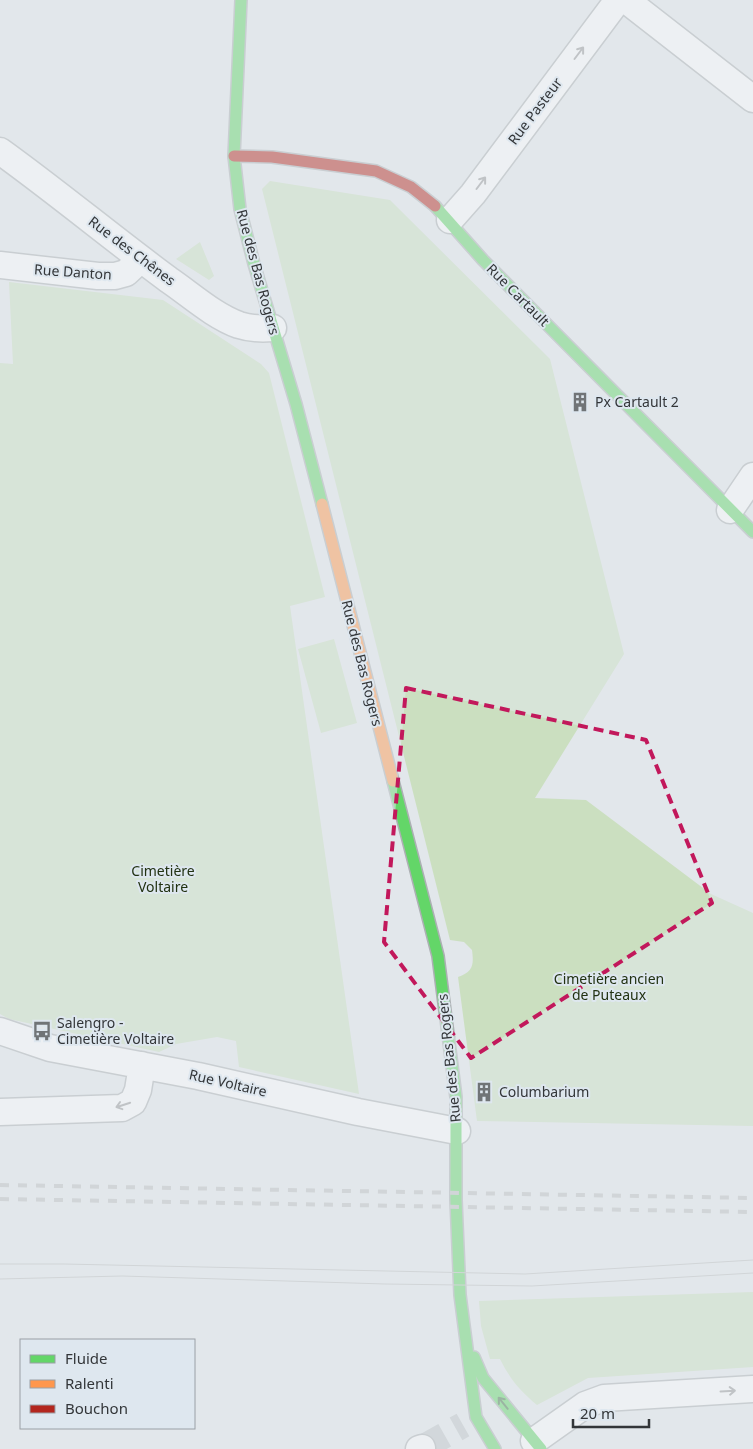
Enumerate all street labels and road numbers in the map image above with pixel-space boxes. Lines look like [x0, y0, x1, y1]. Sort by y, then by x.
street label: Rue Pasteur [503, 73, 566, 148]
street label: Rue des Bas Rogers [233, 207, 284, 337]
street label: Rue des Chênes [85, 212, 180, 290]
street label: Rue Danton [34, 259, 113, 284]
street label: Rue Cartault [483, 259, 554, 330]
street label: Rue des Bas Rogers [338, 598, 387, 728]
street label: Rue des Bas Rogers [432, 993, 465, 1123]
street label: Rue Voltaire [187, 1064, 269, 1101]

